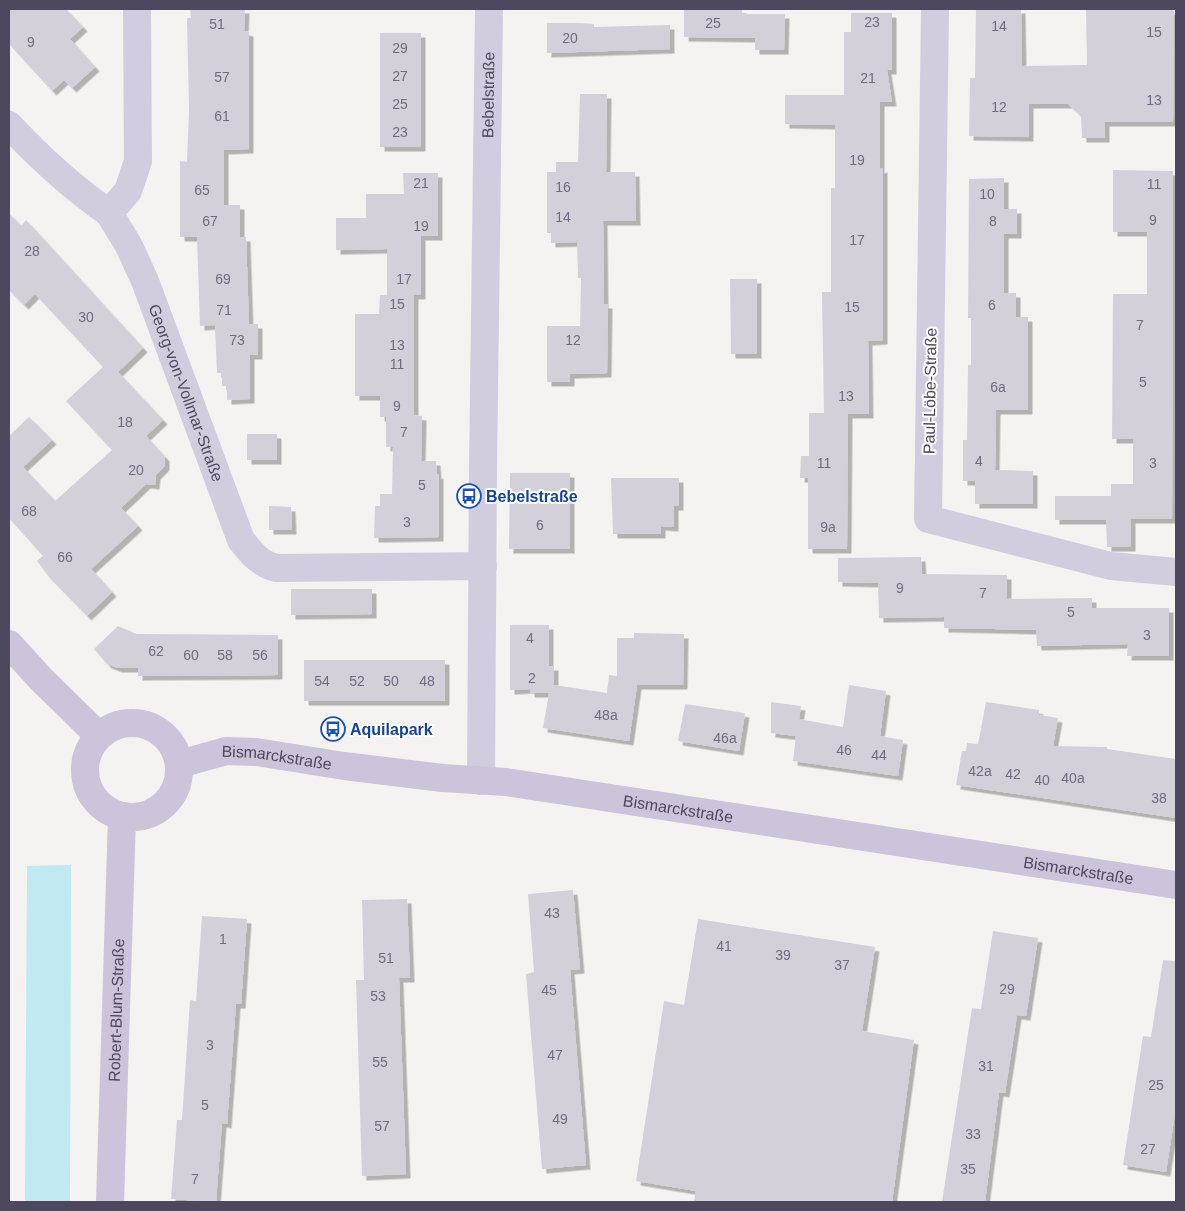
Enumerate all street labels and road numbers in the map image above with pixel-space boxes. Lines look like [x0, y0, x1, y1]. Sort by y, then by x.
street label: Bebelstraße [479, 52, 497, 138]
street label: Georg-von-Vollmar-Straße [146, 302, 227, 484]
street label: Paul-Löbe-Straße [920, 328, 940, 454]
street label: Bismarckstraße [221, 742, 333, 772]
street label: Bismarckstraße [622, 792, 735, 825]
street label: Bismarckstraße [1022, 853, 1135, 887]
street label: Robert-Blum-Straße [105, 938, 127, 1082]

